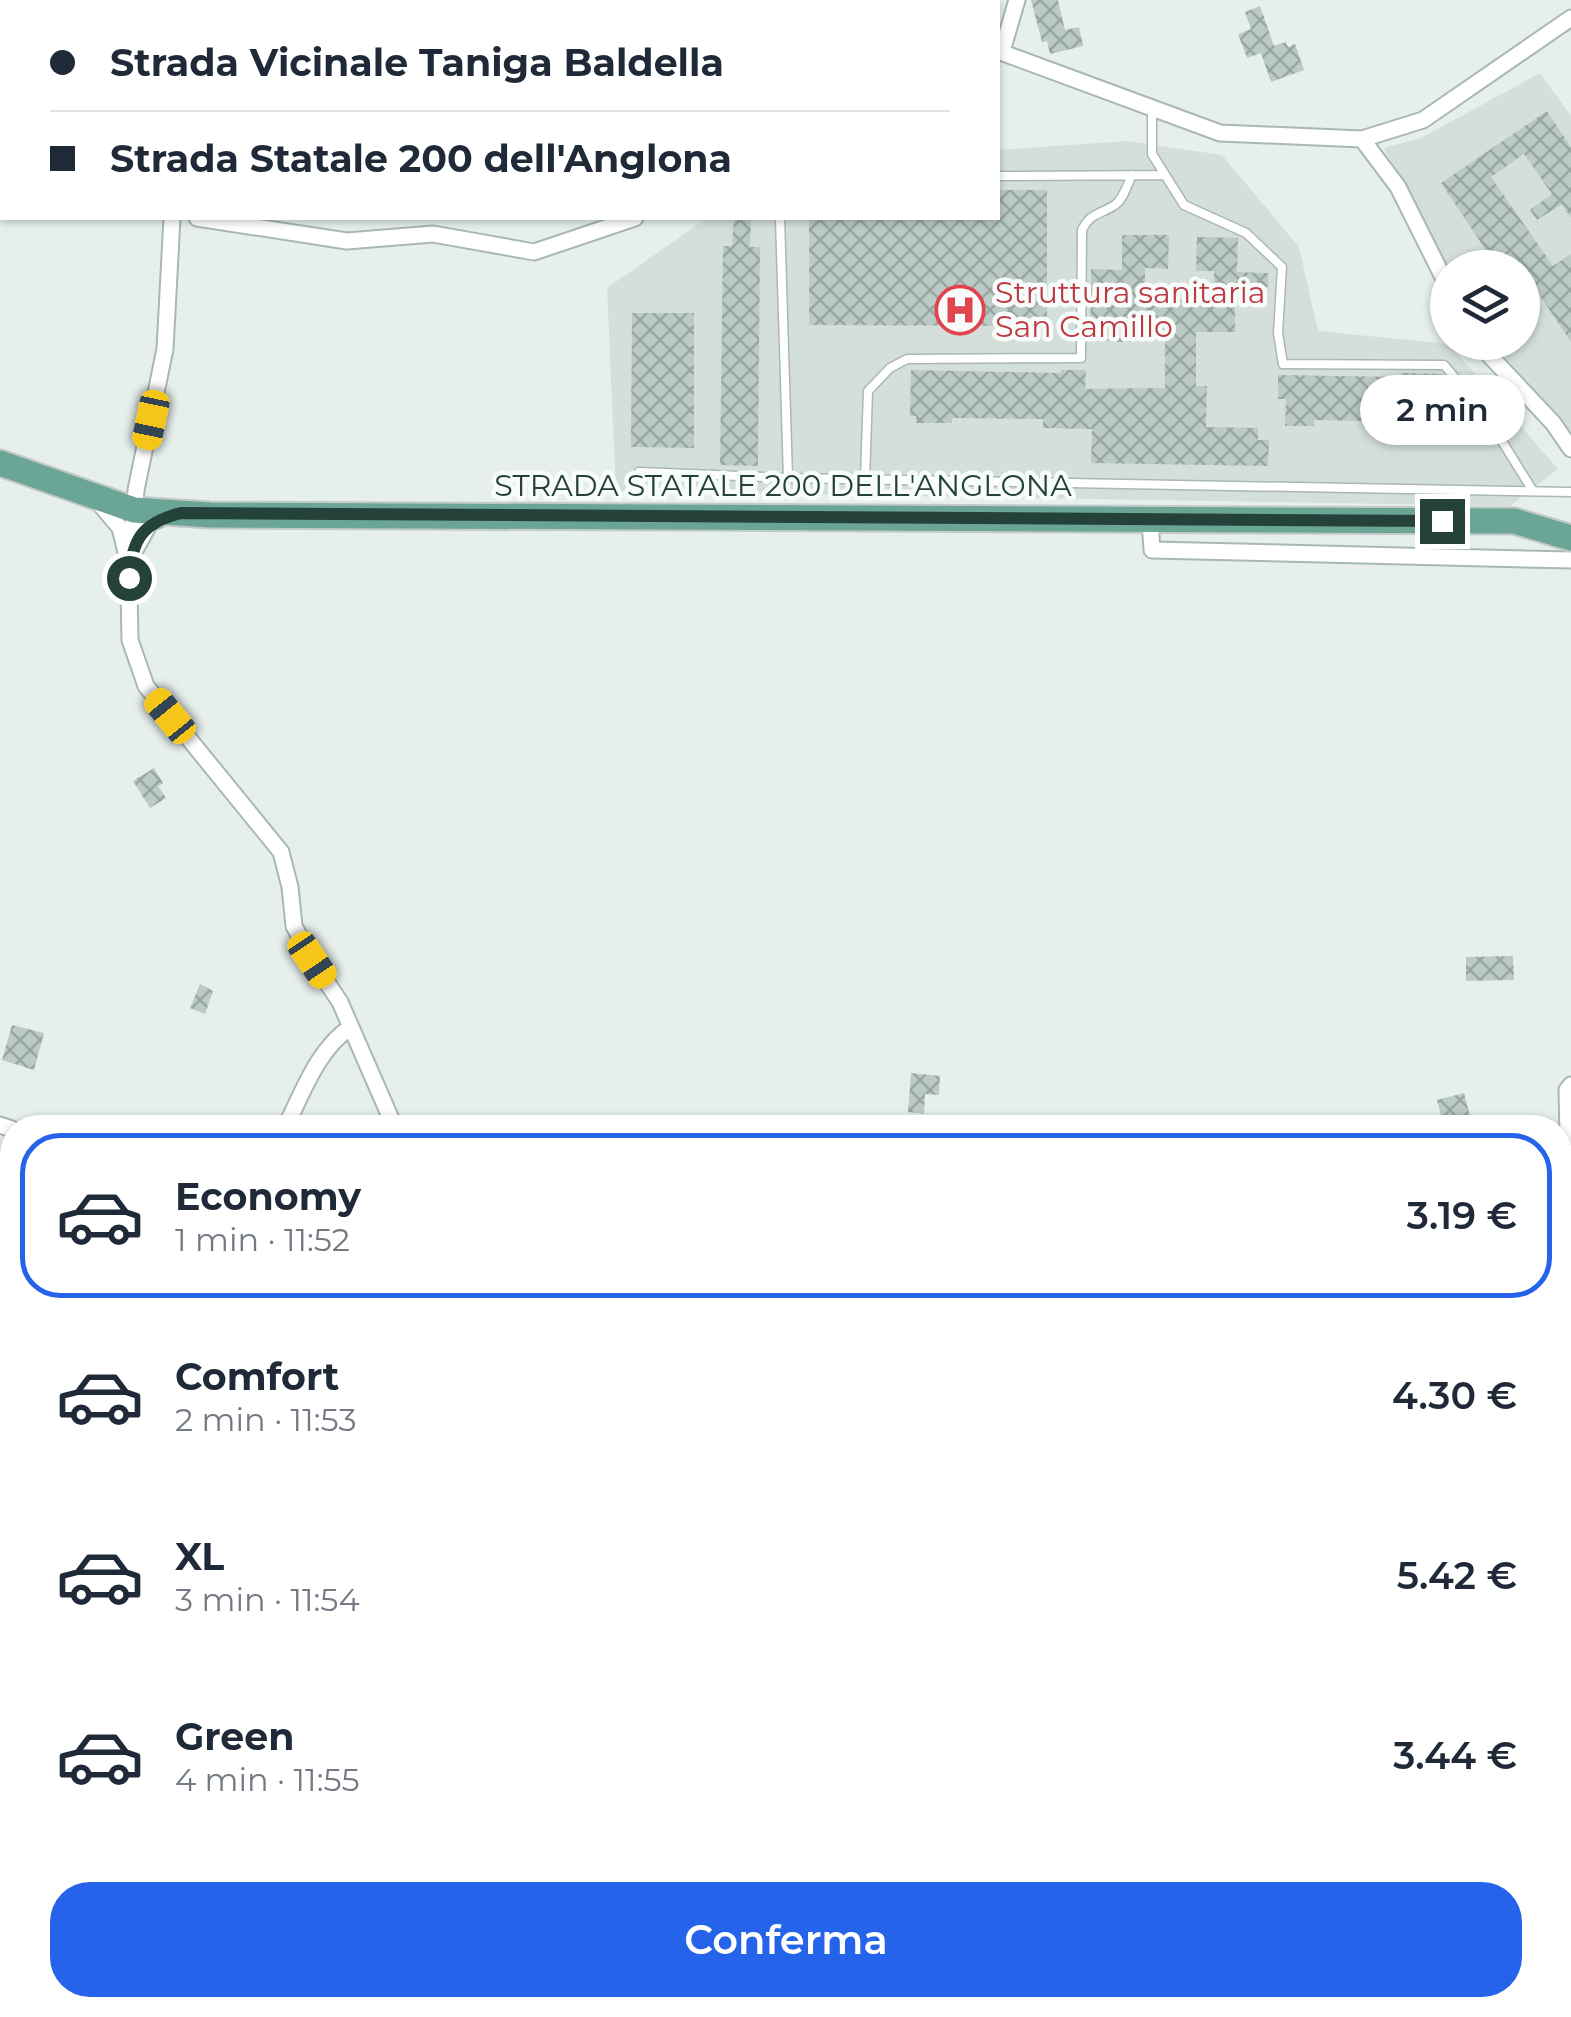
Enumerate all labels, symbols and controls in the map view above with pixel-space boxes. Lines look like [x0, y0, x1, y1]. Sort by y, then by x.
text: Strada Vicinale Taniga Baldella [110, 39, 724, 86]
text: Strada Statale 200 dell'Anglona [110, 135, 732, 182]
map controls [1430, 250, 1540, 360]
button: layers [1430, 250, 1540, 360]
place label: Struttura sanitaria San Camillo [995, 274, 1266, 345]
hospital icon: Struttura sanitaria San Camillo [934, 284, 986, 336]
callout: 2 min [1360, 376, 1524, 446]
car [130, 388, 172, 452]
text: 2 min [1396, 390, 1489, 429]
street label: STRADA STATALE 200 DELL'ANGLONA [494, 467, 1072, 504]
route end [1420, 499, 1465, 544]
route start [107, 556, 152, 601]
car [139, 683, 201, 749]
car [283, 927, 341, 993]
icon: car [55, 1171, 145, 1261]
text: Economy [175, 1173, 361, 1220]
text: 3.19 € [1407, 1192, 1517, 1239]
text: 1 min · 11:52 [175, 1220, 350, 1259]
icon: car [55, 1351, 145, 1441]
text: Comfort [175, 1353, 339, 1400]
text: 4.30 € [1392, 1372, 1517, 1419]
text: 2 min · 11:53 [175, 1400, 356, 1439]
icon: car [55, 1531, 145, 1621]
text: XL [175, 1533, 224, 1580]
text: 5.42 € [1397, 1552, 1517, 1599]
text: 3 min · 11:54 [175, 1580, 360, 1619]
icon: car [55, 1711, 145, 1801]
text: Green [175, 1713, 295, 1760]
text: 3.44 € [1393, 1732, 1517, 1779]
text: 4 min · 11:55 [175, 1760, 360, 1799]
button: Conferma [50, 1882, 1522, 1997]

